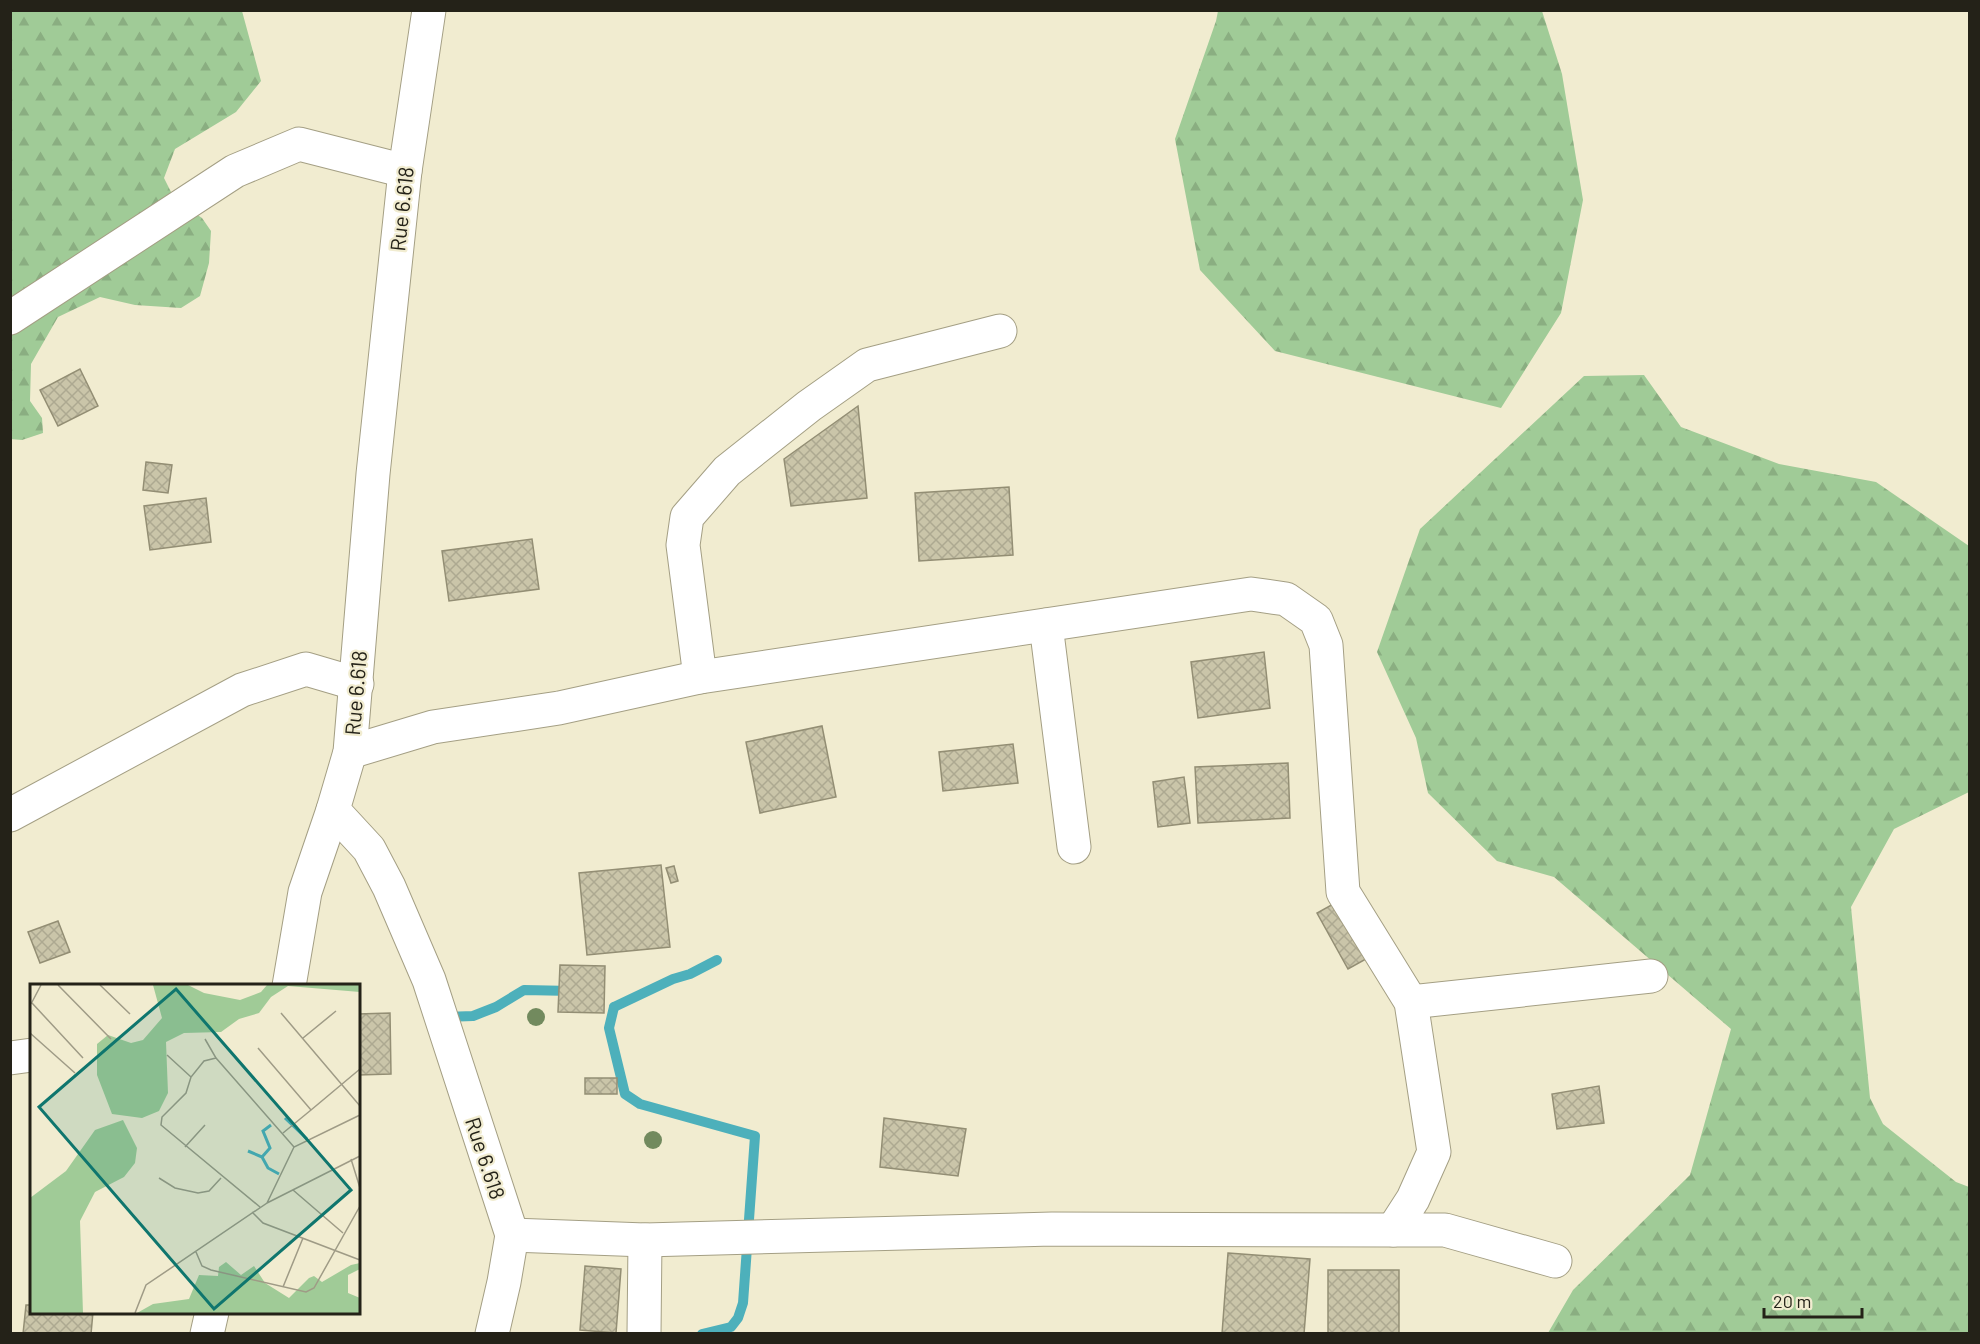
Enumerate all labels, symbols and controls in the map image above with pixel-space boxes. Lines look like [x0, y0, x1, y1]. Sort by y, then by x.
street label: Rue 6.618 [384, 165, 418, 253]
street label: Rue 6.618 [339, 650, 371, 736]
inset map [30, 984, 360, 1314]
street label: Rue 6.618 [461, 1114, 511, 1202]
scale bar [1764, 1281, 1862, 1319]
text: 20 m [1773, 1290, 1811, 1312]

